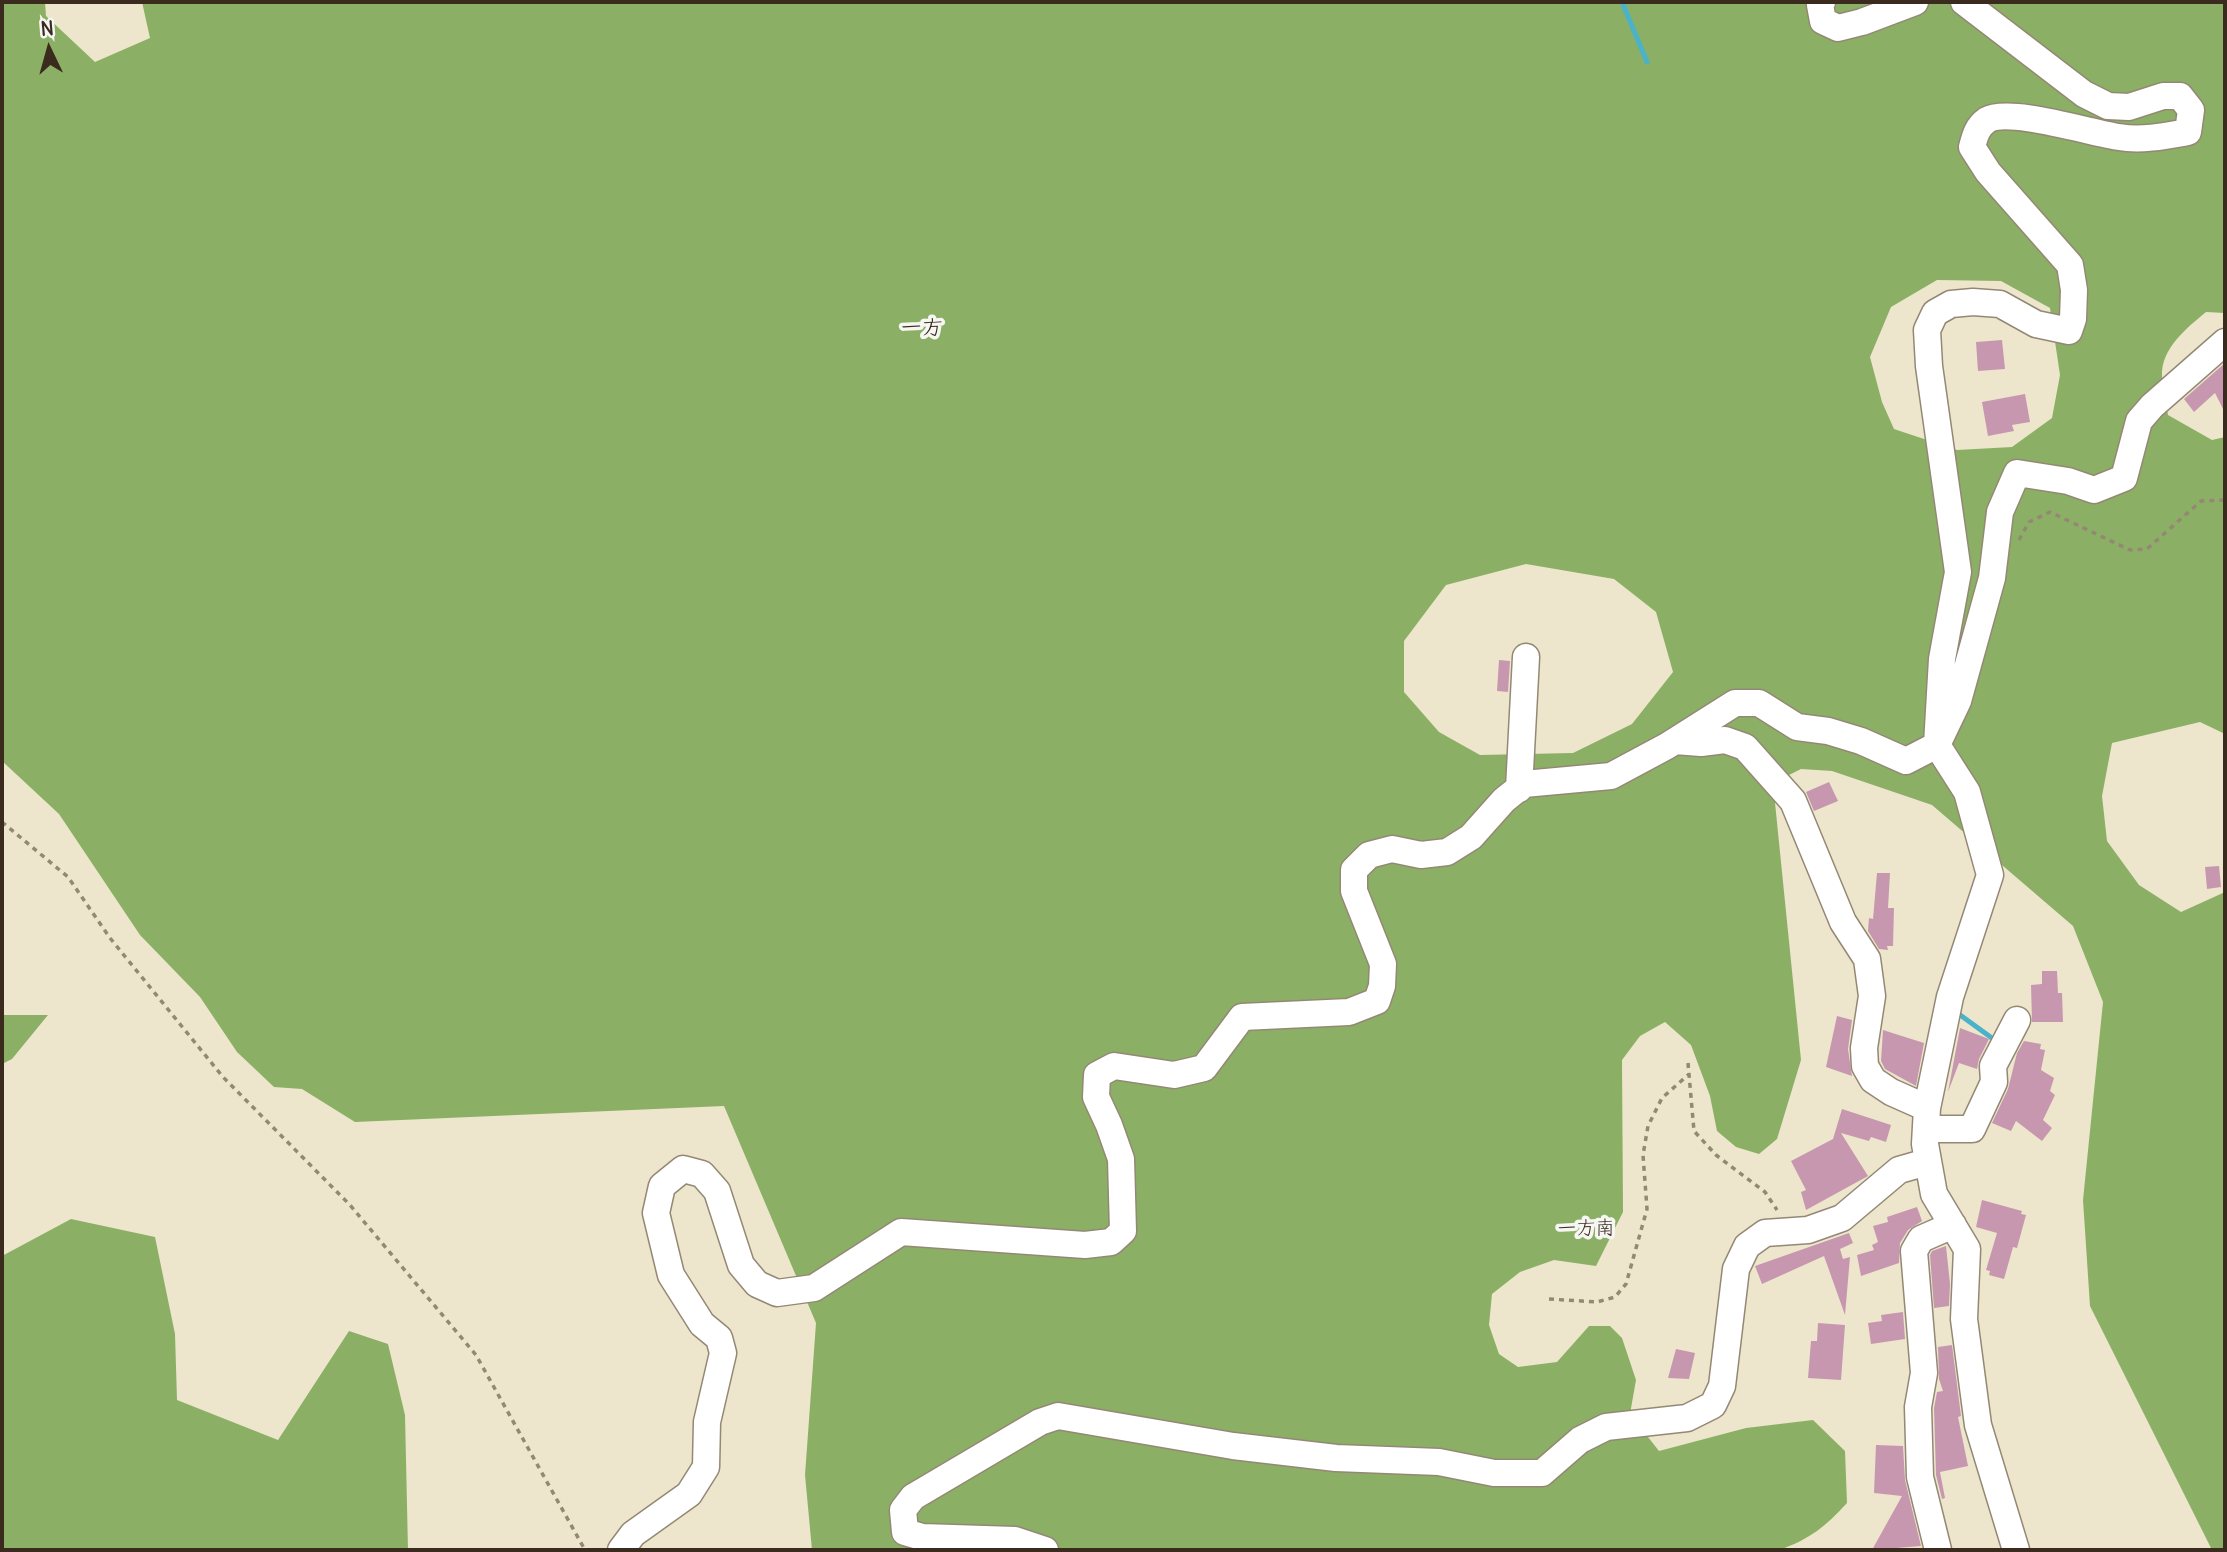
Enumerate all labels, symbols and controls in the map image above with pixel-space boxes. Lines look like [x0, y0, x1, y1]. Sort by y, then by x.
north arrow [14, 14, 84, 84]
text: N [40, 16, 55, 41]
district label: 一方 [901, 315, 943, 341]
district label: 一方南 [1558, 1218, 1614, 1240]

